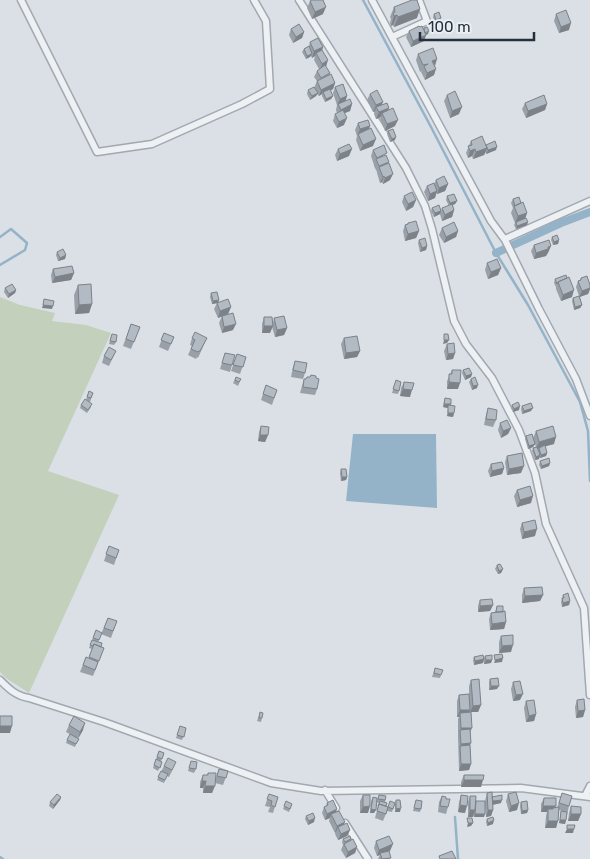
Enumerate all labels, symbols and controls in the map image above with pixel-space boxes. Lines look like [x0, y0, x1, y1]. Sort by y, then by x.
scale bar [420, 10, 534, 42]
text: 100 m [428, 18, 470, 36]

